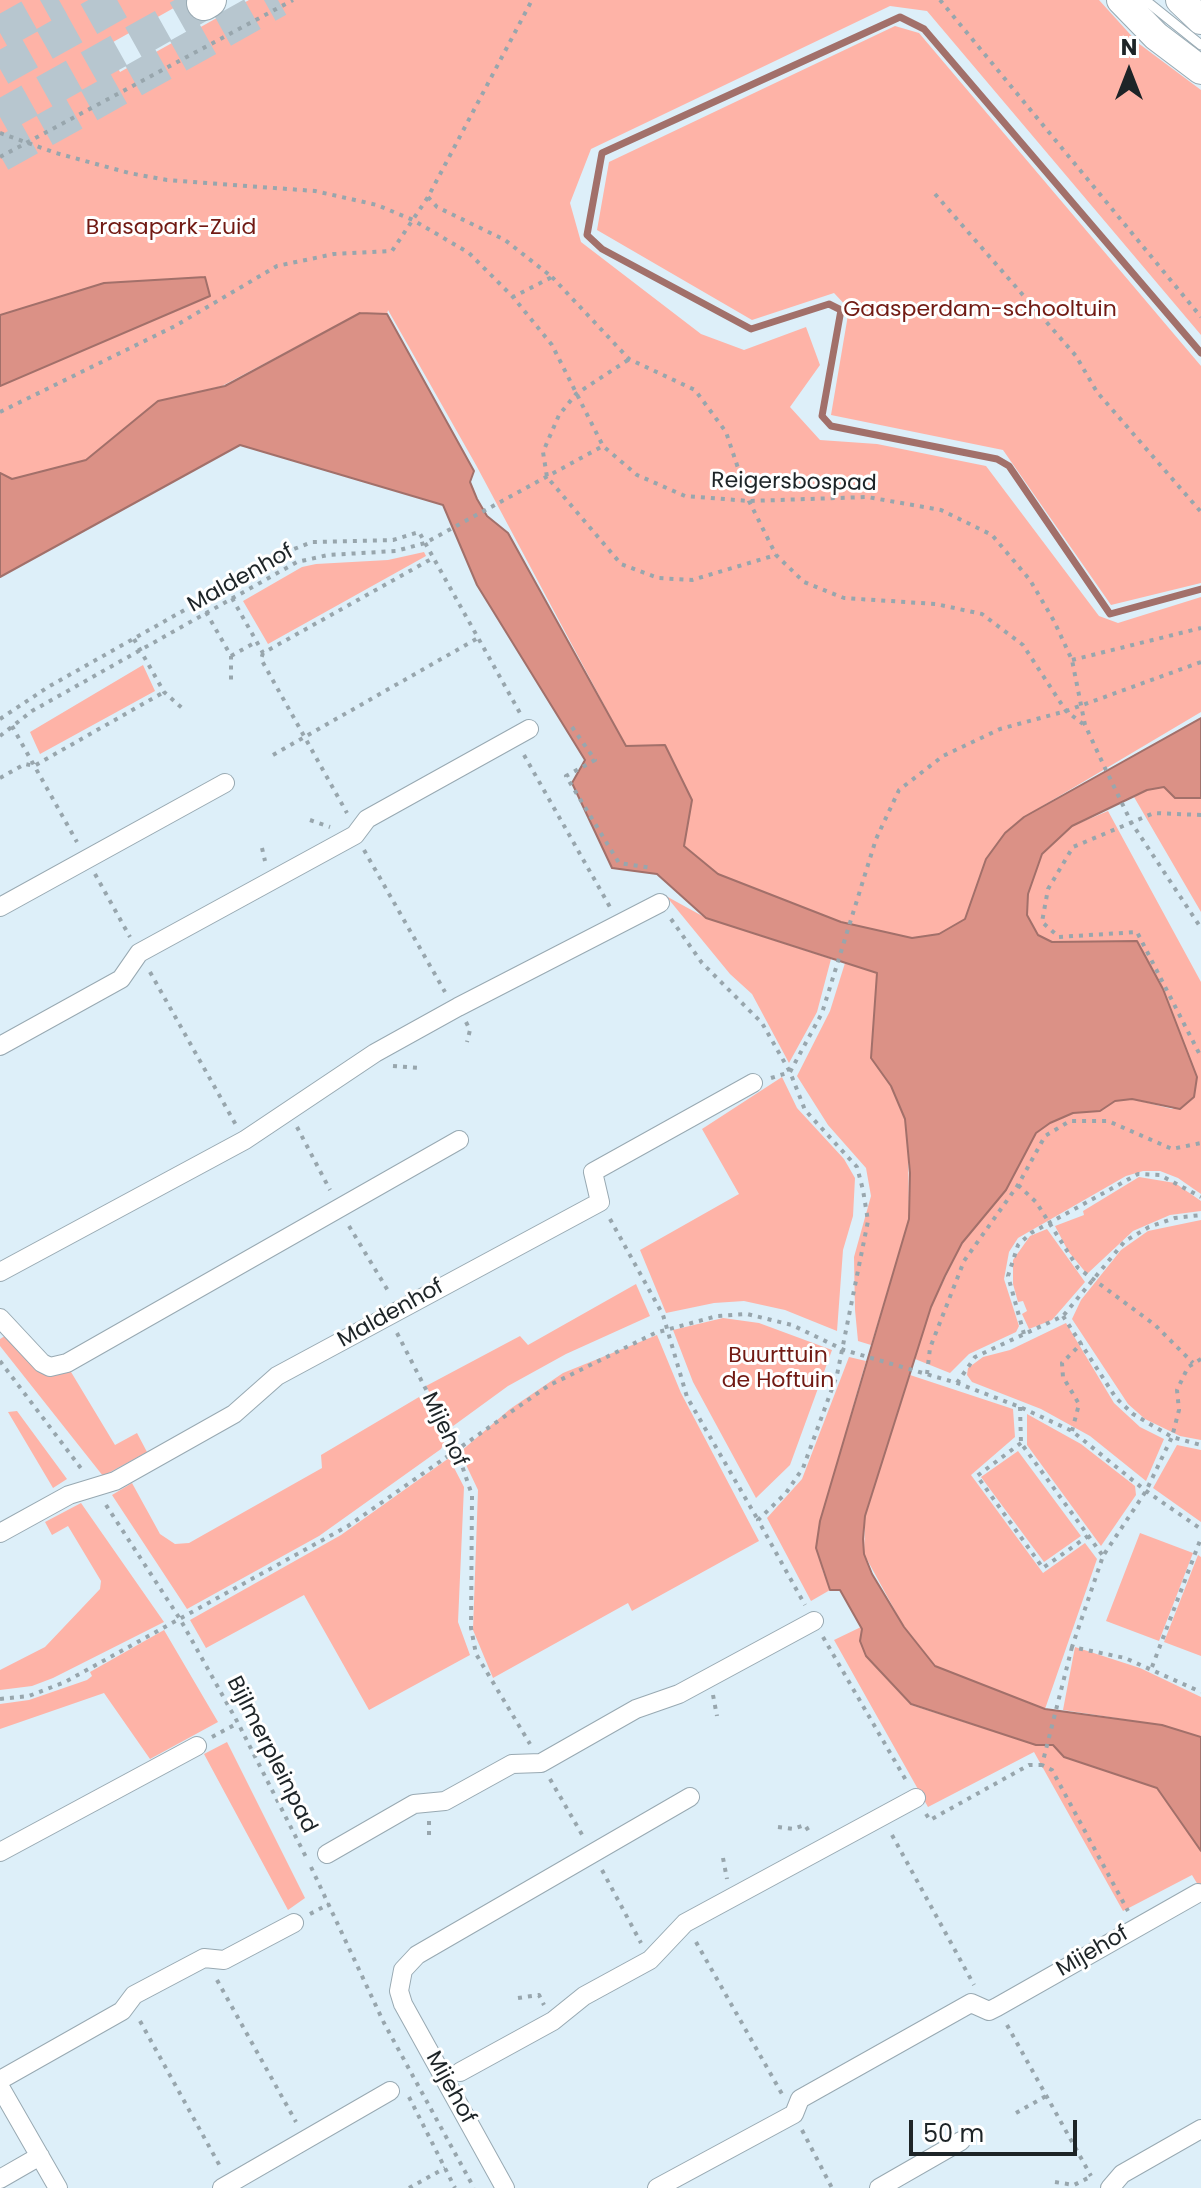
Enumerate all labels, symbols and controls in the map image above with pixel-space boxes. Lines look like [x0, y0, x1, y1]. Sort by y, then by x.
north arrow [1089, 32, 1169, 112]
text: N [1121, 32, 1137, 63]
park label: Brasapark-Zuid [86, 215, 256, 241]
park label: Gaasperdam-schooltuin [843, 297, 1117, 323]
street label: Reigersbospad [711, 468, 877, 498]
street label: Maldenhof [183, 539, 299, 619]
street label: Maldenhof [333, 1274, 449, 1354]
park label: Buurttuin de Hoftuin [722, 1343, 834, 1394]
street label: Mijehof [415, 1389, 473, 1471]
street label: Bijlmerpleinpad [220, 1672, 322, 1838]
street label: Mijehof [1052, 1921, 1134, 1983]
street label: Mijehof [419, 2047, 481, 2129]
scale bar [913, 2104, 1081, 2154]
text: 50 m [923, 2117, 984, 2150]

